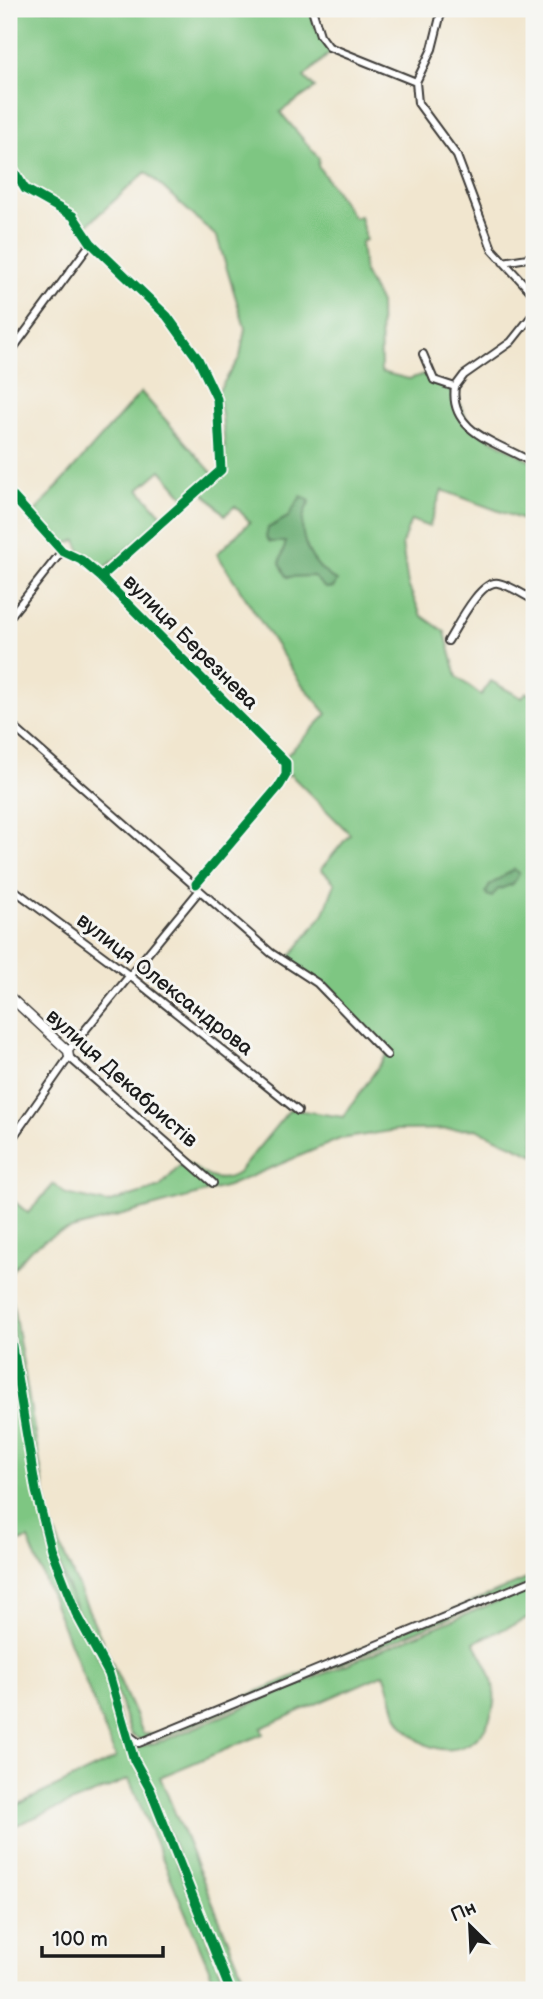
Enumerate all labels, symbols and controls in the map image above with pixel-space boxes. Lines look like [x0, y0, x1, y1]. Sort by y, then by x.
street label: вулиця Березнева [118, 570, 264, 716]
street label: вулиця Олександрова [71, 908, 258, 1061]
street label: вулиця Декабристів [41, 1004, 203, 1153]
north arrow [434, 1890, 504, 1960]
text: Пн [447, 1896, 480, 1927]
scale bar [42, 1915, 163, 1959]
text: 100 m [52, 1927, 108, 1952]

